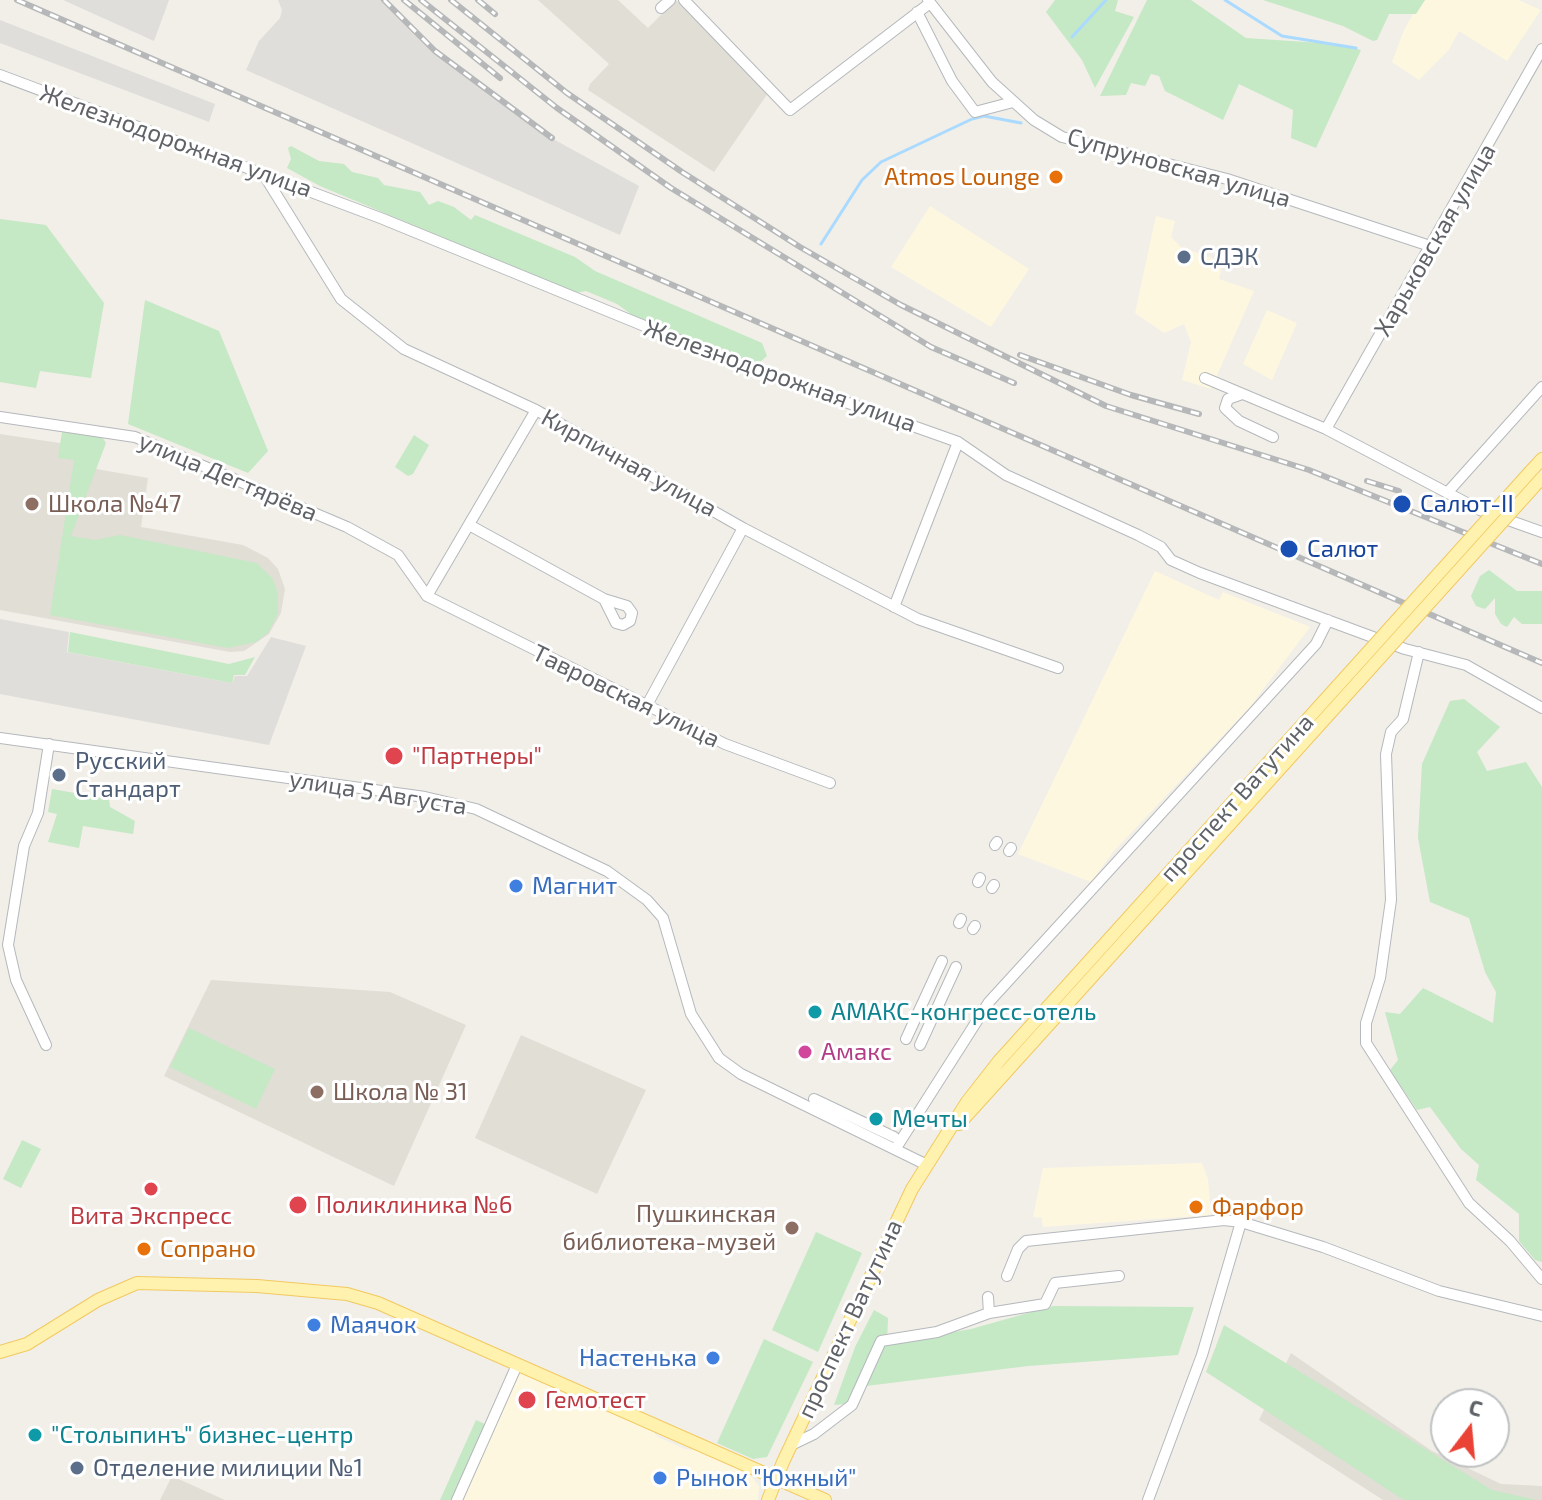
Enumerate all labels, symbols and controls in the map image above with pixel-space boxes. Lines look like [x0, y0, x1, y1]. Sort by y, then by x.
street label: Железнодорожная улица [36, 78, 316, 204]
street label: Супруновская улица [1064, 122, 1294, 214]
street label: Харьковская улица [1368, 139, 1502, 341]
place label: Atmos Lounge [884, 163, 1040, 191]
marker: Atmos Lounge [1047, 168, 1065, 186]
place label: СДЭК [1200, 243, 1259, 271]
marker: СДЭК [1175, 248, 1193, 266]
street label: Железнодорожная улица [640, 313, 920, 439]
street label: Кирпичная улица [536, 403, 722, 523]
street label: улица Дегтярёва [134, 426, 322, 528]
place label: Школа №47 [48, 490, 181, 518]
place label: Салют-II [1420, 490, 1514, 518]
marker: Салют-II [1391, 493, 1413, 515]
marker: Школа №47 [23, 495, 41, 513]
place label: Салют [1307, 535, 1378, 563]
marker: Салют [1278, 538, 1300, 560]
street label: Тавровская улица [528, 638, 724, 754]
street label: проспект Ватутина [1154, 708, 1320, 888]
place label: "Партнеры" [412, 742, 542, 770]
marker: "Партнеры" [383, 745, 405, 767]
place label: Русский Стандарт [75, 747, 181, 803]
street label: улица 5 Августа [287, 765, 469, 821]
marker: Русский Стандарт [50, 766, 68, 784]
place label: Магнит [532, 872, 617, 900]
marker: Магнит [507, 877, 525, 895]
place label: АМАКС-конгресс-отель [831, 998, 1096, 1026]
marker: АМАКС-конгресс-отель [806, 1003, 824, 1021]
place label: Амакс [821, 1038, 892, 1066]
marker: Амакс [796, 1043, 814, 1061]
place label: Школа № 31 [333, 1078, 468, 1106]
marker: Школа № 31 [308, 1083, 326, 1101]
place label: Мечты [892, 1105, 968, 1133]
marker: Мечты [867, 1110, 885, 1128]
marker: Вита Экспресс [142, 1180, 160, 1198]
place label: Поликлиника №6 [316, 1191, 512, 1219]
place label: Фарфор [1212, 1193, 1304, 1221]
marker: Поликлиника №6 [287, 1194, 309, 1216]
marker: Фарфор [1187, 1198, 1205, 1216]
place label: Пушкинская библиотека-музей [562, 1200, 776, 1256]
place label: Вита Экспресс [70, 1202, 232, 1230]
street label: проспект Ватутина [791, 1215, 909, 1423]
marker: Пушкинская библиотека-музей [783, 1219, 801, 1237]
place label: Сопрано [160, 1235, 256, 1263]
marker: Сопрано [135, 1240, 153, 1258]
place label: Маячок [330, 1311, 417, 1339]
marker: Маячок [305, 1316, 323, 1334]
place label: Настенька [579, 1344, 697, 1372]
marker: Настенька [704, 1349, 722, 1367]
place label: Гемотест [545, 1386, 646, 1414]
north arrow [1430, 1388, 1510, 1468]
marker: Гемотест [516, 1389, 538, 1411]
text: С [1466, 1393, 1486, 1421]
place label: "Столыпинъ" бизнес-центр [51, 1421, 353, 1449]
marker: "Столыпинъ" бизнес-центр [26, 1426, 44, 1444]
place label: Отделение милиции №1 [93, 1454, 363, 1482]
marker: Отделение милиции №1 [68, 1459, 86, 1477]
place label: Рынок "Южный" [676, 1464, 857, 1492]
marker: Рынок "Южный" [651, 1469, 669, 1487]

